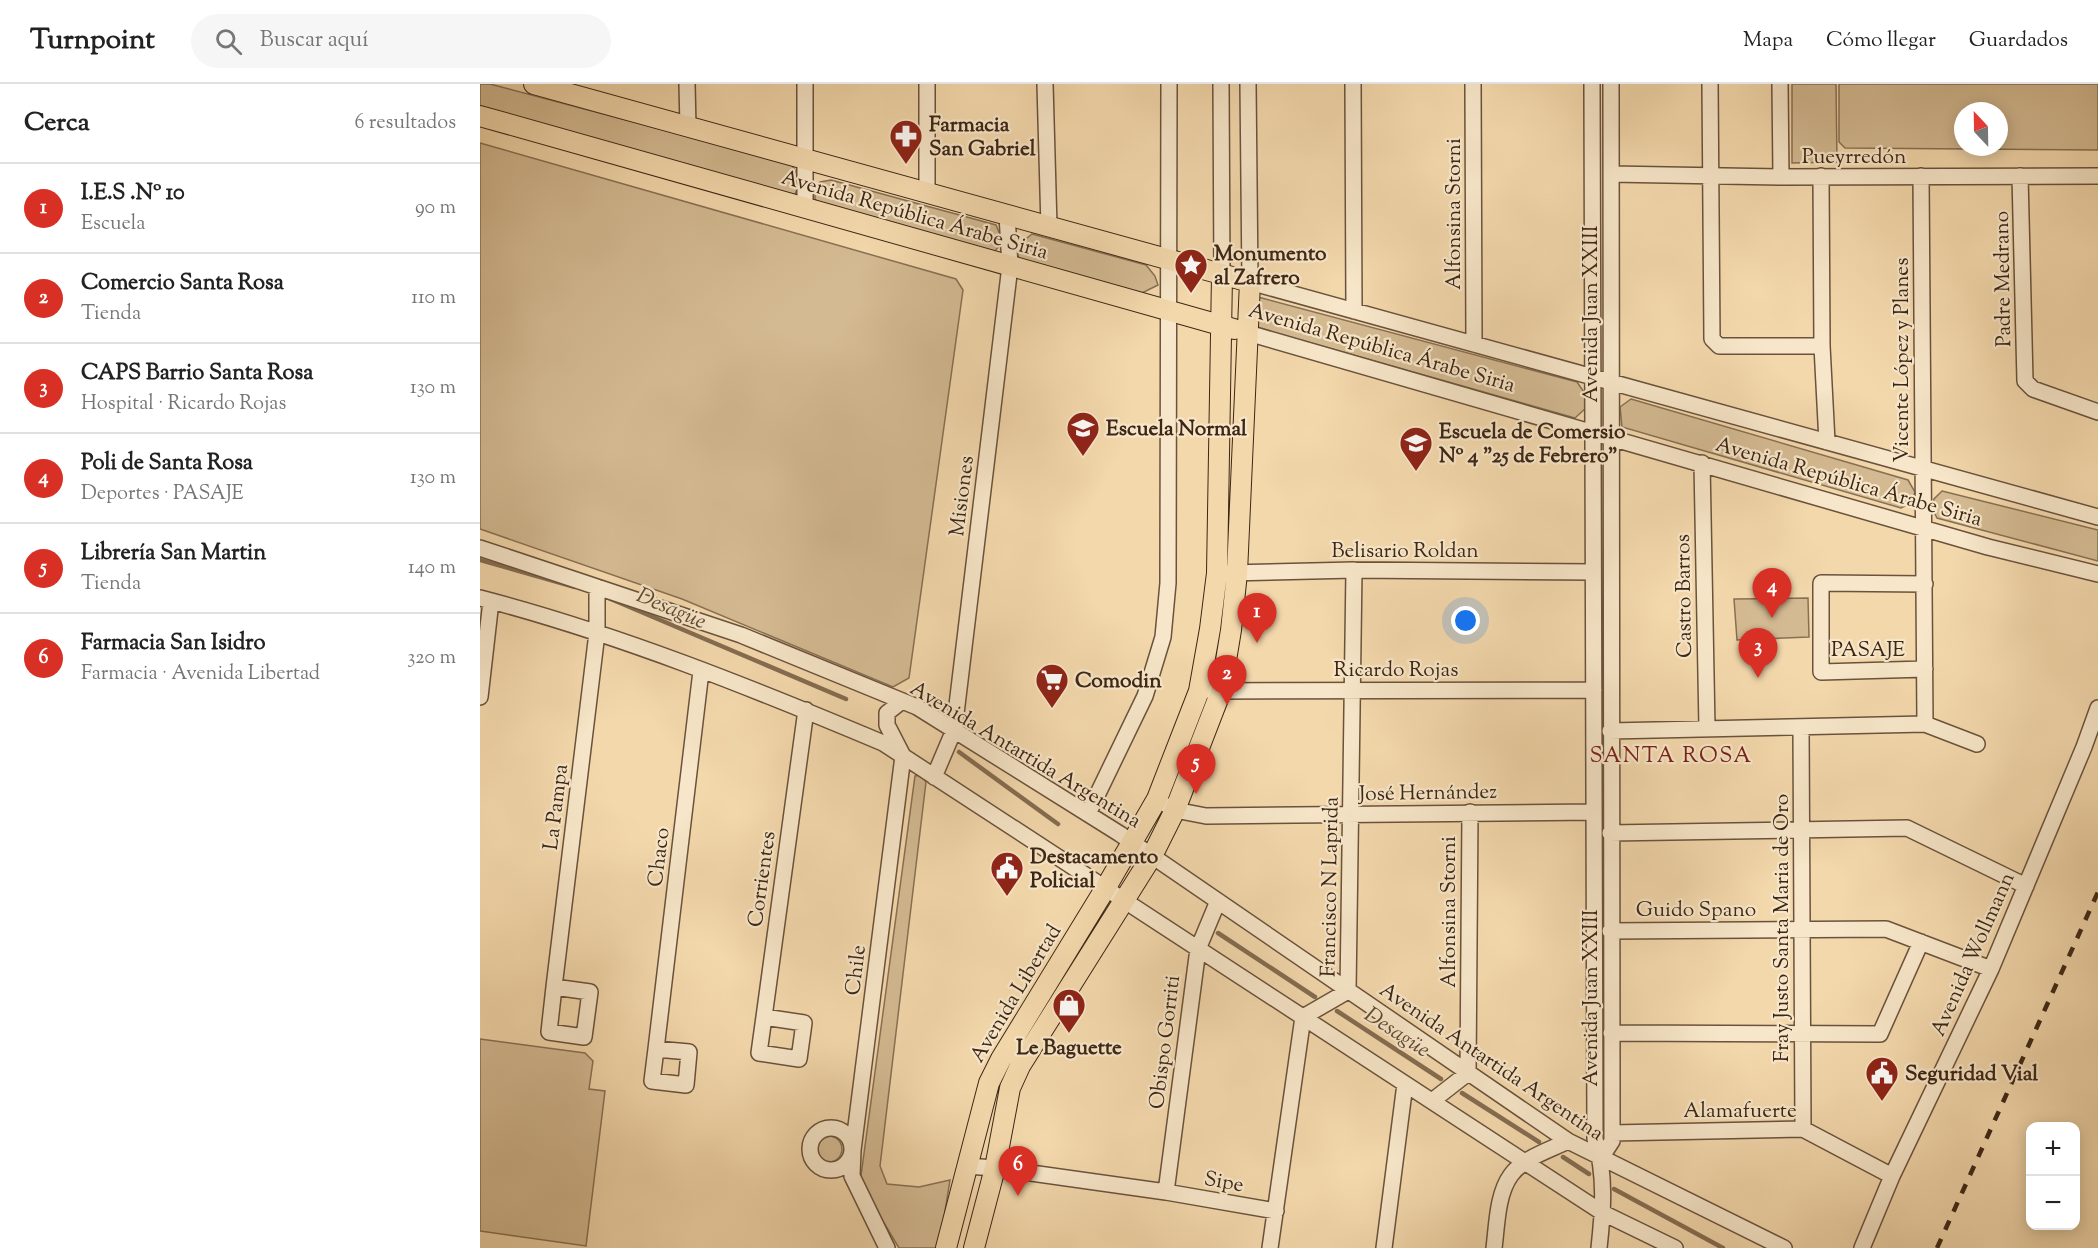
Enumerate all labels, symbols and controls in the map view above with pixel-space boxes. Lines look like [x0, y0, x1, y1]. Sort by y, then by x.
search box [191, 14, 611, 68]
text: Turnpoint [30, 21, 155, 61]
icon: search [212, 25, 245, 58]
text: Buscar aquí [260, 25, 369, 57]
text: Mapa [1743, 26, 1793, 56]
text: Cómo llegar [1826, 26, 1936, 56]
text: Guardados [1969, 26, 2068, 56]
north arrow [1954, 102, 2008, 156]
text: Cerca [24, 105, 90, 142]
text: 6 resultados [355, 109, 456, 138]
place label: Farmacia San Gabriel [929, 111, 1036, 165]
pharmacy icon: Farmacia San Gabriel [888, 118, 924, 165]
street label: Alfonsina Storni [1440, 138, 1470, 290]
street label: Pueyrredón [1802, 143, 1906, 173]
street label: Avenida República Árabe Siria [778, 163, 1052, 269]
text: I.E.S .Nº 10 [81, 178, 185, 210]
text: 1 [40, 194, 47, 223]
text: 90 m [415, 194, 456, 223]
text: Escuela [81, 210, 146, 239]
street label: Padre Medrano [1988, 211, 2020, 347]
street label: Avenida Juan XXIII [1577, 225, 1607, 403]
place label: Monumento al Zafrero [1214, 240, 1327, 294]
place icon: Monumento al Zafrero [1173, 247, 1209, 294]
street label: Vicente López y Planes [1888, 258, 1918, 462]
text: Comercio Santa Rosa [81, 268, 284, 300]
text: 2 [39, 284, 48, 313]
text: 110 m [411, 284, 456, 313]
street label: Avenida República Árabe Siria [1245, 296, 1519, 402]
text: Tienda [81, 300, 141, 329]
text: CAPS Barrio Santa Rosa [81, 358, 313, 390]
text: 3 [39, 374, 48, 403]
text: 130 m [410, 374, 456, 403]
text: Hospital · Ricardo Rojas [81, 390, 286, 419]
school or university icon: Escuela Normal [1065, 410, 1101, 457]
place label: Escuela Normal [1106, 415, 1247, 445]
place label: Escuela de Comersio Nº 4 "25 de Febrero" [1439, 418, 1626, 472]
school or university icon: Escuela de Comersio Nº 4 "25 de Febrero" [1398, 425, 1434, 472]
street label: Avenida República Árabe Siria [1712, 430, 1986, 536]
text: Poli de Santa Rosa [81, 448, 253, 480]
street label: Misiones [943, 454, 983, 538]
text: 4 [38, 464, 49, 493]
text: 130 m [410, 464, 456, 493]
text: Deportes · PASAJE [81, 480, 244, 509]
street label: Castro Barros [1669, 534, 1701, 658]
street label: Belisario Roldan [1331, 537, 1479, 567]
text: Librería San Martin [81, 538, 266, 570]
text: 5 [40, 554, 47, 583]
text: 140 m [408, 554, 456, 583]
pin: 4 [1752, 568, 1792, 618]
text: Tienda [81, 570, 141, 599]
water label: Desagüe [631, 581, 711, 639]
pin: 1 [1238, 594, 1276, 643]
your location [1451, 606, 1480, 635]
text: Farmacia San Isidro [81, 628, 265, 660]
pin: 3 [1738, 628, 1778, 678]
street label: PASAJE [1831, 636, 1905, 666]
text: 6 [39, 644, 48, 673]
text: 320 m [407, 644, 456, 673]
pin: 2 [1208, 656, 1246, 705]
street label: Ricardo Rojas [1334, 656, 1458, 686]
text: Farmacia · Avenida Libertad [81, 660, 320, 689]
supermarket icon: Comodin [1034, 662, 1070, 709]
place label: Comodin [1075, 667, 1162, 697]
street label: Avenida Antartida Argentina [904, 675, 1147, 837]
district label: SANTA ROSA [1589, 741, 1753, 773]
pin: 5 [1176, 744, 1216, 794]
street label: La Pampa [537, 762, 577, 852]
street label: José Hernández [1358, 778, 1497, 810]
street label: Fray Justo Santa Maria de Oro [1768, 794, 1798, 1062]
street label: Francisco N Laprida [1314, 796, 1348, 978]
street label: Chaco [641, 826, 679, 889]
street label: Corrientes [741, 829, 785, 929]
street label: Alfonsina Storni [1435, 836, 1465, 988]
place label: Destacamento Policial [1030, 843, 1159, 897]
public building icon: Destacamento Policial [989, 850, 1025, 897]
street label: Avenida Wollmann [1924, 868, 2023, 1042]
street label: Guido Spano [1636, 896, 1756, 926]
street label: Avenida Juan XXIII [1577, 909, 1607, 1087]
street label: Avenida Libertad [964, 919, 1070, 1069]
street label: Chile [839, 943, 875, 997]
street label: Obispo Gorriti [1143, 974, 1189, 1111]
street label: Avenida Antartida Argentina [1373, 976, 1609, 1149]
shop icon: Le Baguette [1051, 987, 1087, 1034]
water label: Desagüe [1357, 1000, 1436, 1067]
place label: Le Baguette [1016, 1034, 1122, 1064]
public building icon: Seguridad Vial [1864, 1055, 1900, 1102]
place label: Seguridad Vial [1905, 1060, 2038, 1090]
street label: Alamafuerte [1683, 1097, 1797, 1127]
map controls [2026, 1122, 2080, 1230]
button: + [2026, 1122, 2080, 1176]
pin: 6 [998, 1146, 1038, 1196]
street label: Sipe [1201, 1165, 1246, 1201]
button: − [2026, 1176, 2080, 1230]

